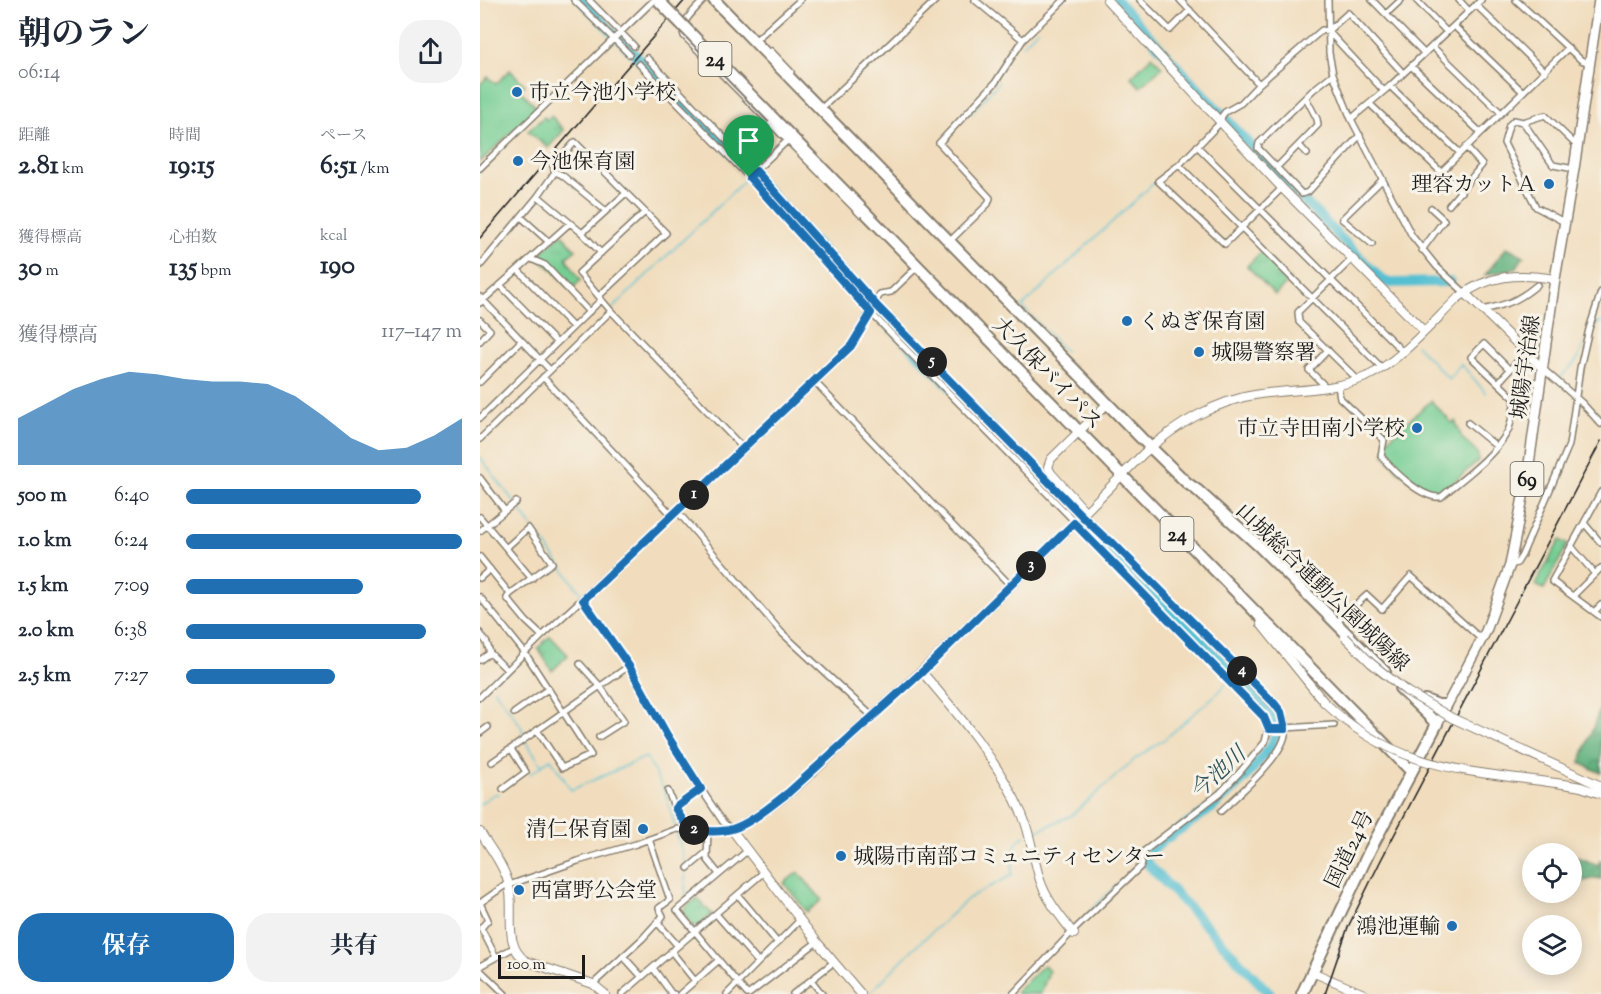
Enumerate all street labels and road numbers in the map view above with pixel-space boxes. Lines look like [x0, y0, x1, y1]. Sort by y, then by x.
road number: 24 [698, 42, 732, 76]
street label: 大久保バイパス [985, 311, 1108, 438]
street label: 城陽宇治線 [1505, 313, 1549, 421]
road number: 69 [1510, 462, 1544, 496]
street label: 山城総合運動公園城陽線 [1228, 497, 1415, 679]
road number: 24 [1160, 517, 1194, 551]
street label: 国道24号 [1319, 806, 1383, 894]

